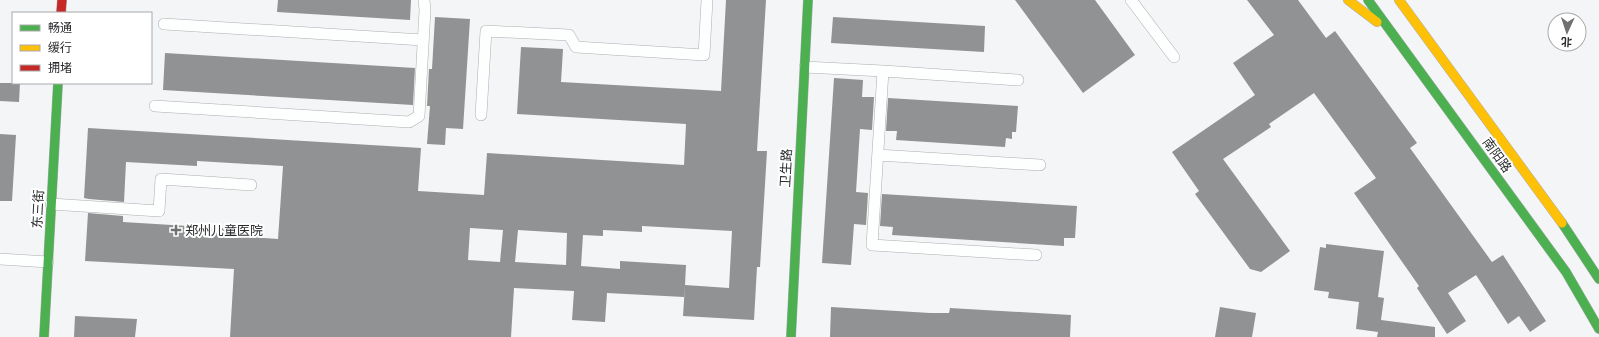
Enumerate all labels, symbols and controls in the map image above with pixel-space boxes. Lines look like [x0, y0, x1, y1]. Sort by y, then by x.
legend [12, 12, 152, 84]
north arrow [1547, 12, 1587, 52]
text: 畅通 [48, 21, 72, 35]
text: 北 [1561, 36, 1572, 48]
text: 缓行 [48, 41, 72, 55]
text: 拥堵 [48, 61, 72, 75]
street label: 南阳路 [1479, 135, 1515, 175]
street label: 卫生路 [777, 148, 795, 188]
street label: 东三街 [29, 189, 47, 229]
place label: 郑州儿童医院 [185, 223, 263, 238]
marker: 郑州儿童医院 [170, 224, 182, 236]

